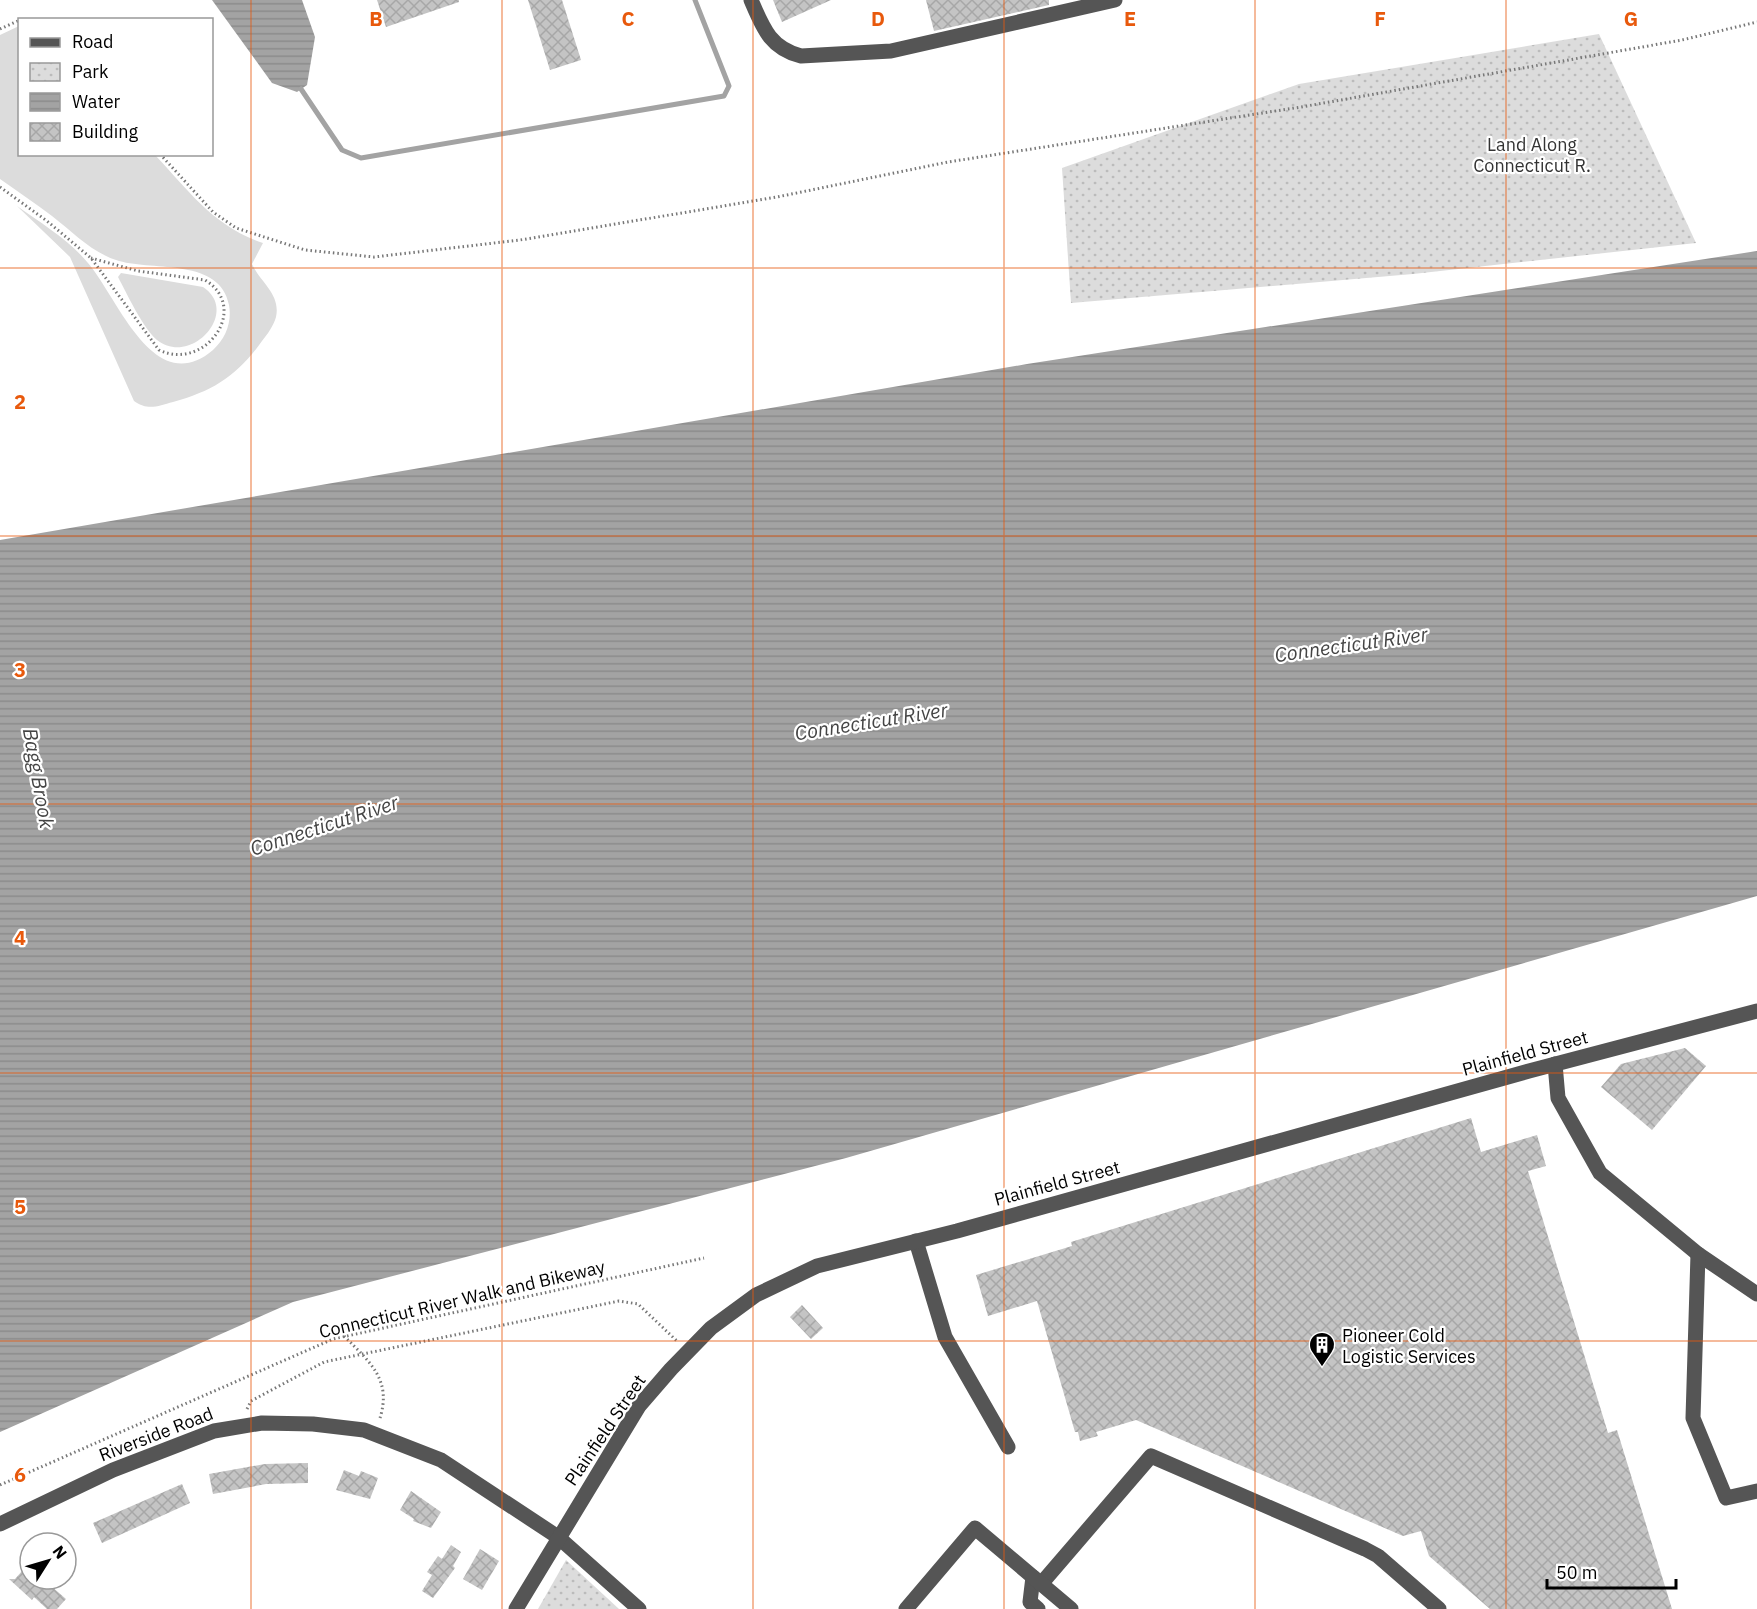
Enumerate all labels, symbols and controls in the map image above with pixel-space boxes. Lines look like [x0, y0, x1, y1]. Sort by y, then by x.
text: B [369, 5, 383, 32]
text: C [621, 5, 635, 32]
text: D [871, 5, 885, 32]
text: E [1124, 5, 1136, 32]
text: F [1374, 5, 1386, 32]
text: G [1624, 5, 1638, 32]
legend [18, 18, 213, 156]
text: Road [72, 30, 113, 53]
text: Park [72, 60, 109, 83]
text: Water [72, 90, 121, 113]
text: Building [72, 120, 139, 143]
park label: Land Along Connecticut R. [1473, 133, 1591, 177]
text: 2 [14, 388, 26, 415]
water label: Connecticut River [1273, 620, 1430, 668]
text: 3 [14, 656, 26, 683]
water label: Connecticut River [793, 695, 950, 746]
water label: Bagg Brook [17, 726, 61, 831]
water label: Connecticut River [246, 788, 402, 862]
text: 4 [14, 924, 26, 951]
street label: Plainfield Street [1460, 1025, 1590, 1081]
street label: Plainfield Street [992, 1155, 1122, 1211]
text: 5 [14, 1193, 26, 1220]
street label: Connecticut River Walk and Bikeway [317, 1255, 607, 1343]
place label: Pioneer Cold Logistic Services [1342, 1324, 1476, 1368]
building icon: Pioneer Cold Logistic Services [1307, 1330, 1337, 1368]
street label: Plainfield Street [559, 1370, 651, 1490]
street label: Riverside Road [96, 1402, 216, 1466]
text: 6 [14, 1461, 26, 1488]
north arrow [18, 1531, 78, 1591]
text: N [49, 1541, 71, 1563]
scale bar [1547, 1552, 1676, 1590]
text: 50 m [1556, 1561, 1598, 1584]

